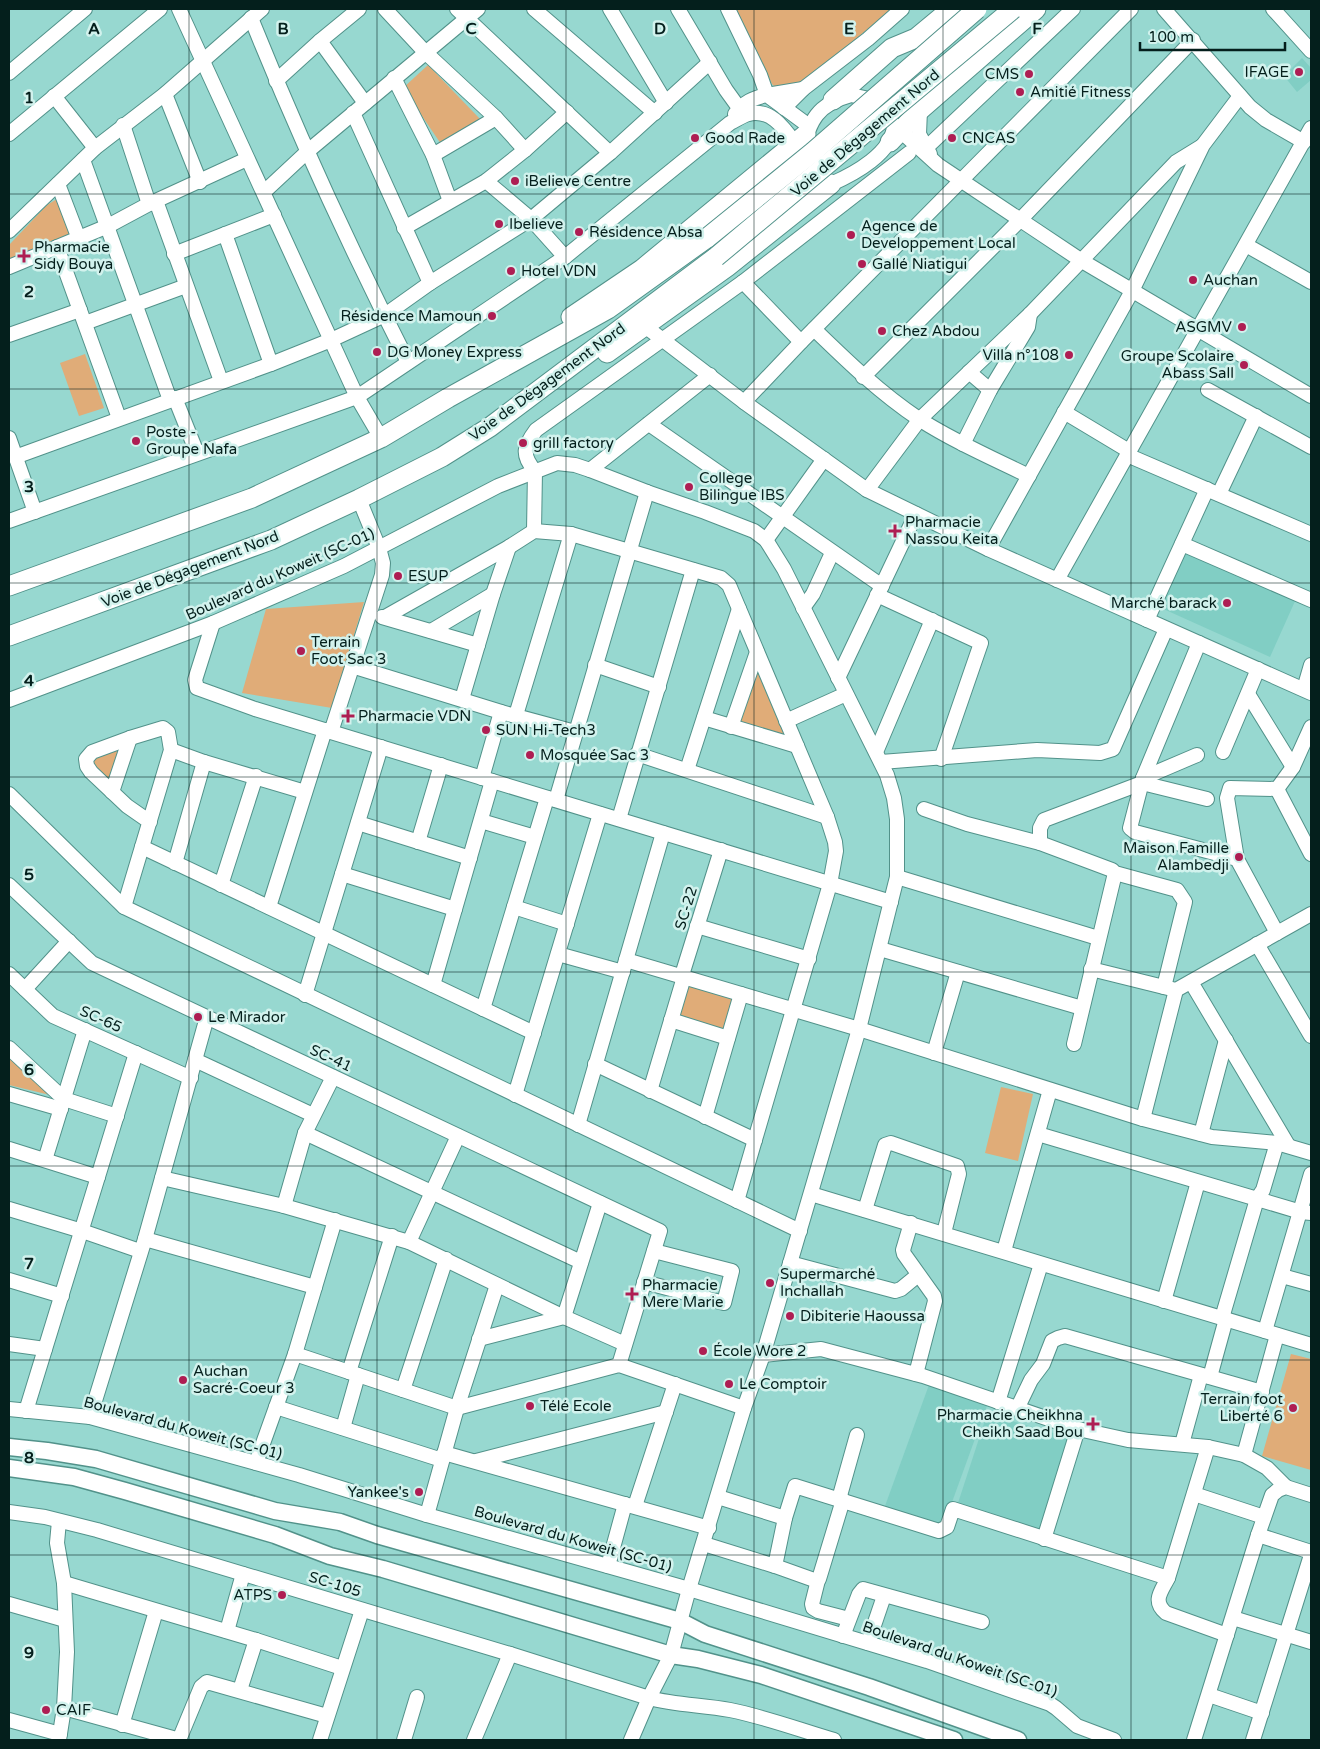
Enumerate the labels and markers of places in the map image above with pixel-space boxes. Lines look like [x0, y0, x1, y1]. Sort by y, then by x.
place label: IFAGE [1244, 63, 1289, 81]
place label: CMS [985, 65, 1019, 83]
marker: IFAGE [1293, 66, 1305, 78]
marker: CMS [1023, 68, 1035, 80]
place label: Amitié Fitness [1030, 83, 1131, 101]
marker: Amitié Fitness [1014, 86, 1026, 98]
place label: Good Rade [705, 129, 785, 147]
place label: CNCAS [962, 129, 1015, 147]
marker: Good Rade [689, 132, 701, 144]
marker: CNCAS [946, 132, 958, 144]
place label: iBelieve Centre [525, 172, 631, 190]
marker: iBelieve Centre [509, 175, 521, 187]
place label: Ibelieve [509, 215, 563, 233]
place label: Agence de Developpement Local [861, 217, 1016, 252]
marker: Ibelieve [493, 218, 505, 230]
place label: Résidence Absa [589, 223, 703, 241]
marker: Résidence Absa [573, 226, 585, 238]
marker: Agence de Developpement Local [845, 229, 857, 241]
place label: Pharmacie Sidy Bouya [34, 238, 113, 273]
marker: Pharmacie Sidy Bouya [18, 250, 30, 262]
place label: Gallé Niatigui [872, 255, 967, 273]
marker: Gallé Niatigui [856, 258, 868, 270]
place label: Hotel VDN [521, 262, 597, 280]
marker: Hotel VDN [505, 265, 517, 277]
place label: Auchan [1203, 271, 1258, 289]
marker: Auchan [1187, 274, 1199, 286]
place label: Résidence Mamoun [340, 307, 482, 325]
marker: Résidence Mamoun [486, 310, 498, 322]
place label: ASGMV [1175, 318, 1233, 336]
marker: ASGMV [1236, 321, 1248, 333]
place label: Chez Abdou [892, 322, 980, 340]
marker: Chez Abdou [876, 325, 888, 337]
place label: DG Money Express [387, 343, 522, 361]
marker: DG Money Express [371, 346, 383, 358]
place label: Villa n°108 [982, 346, 1059, 364]
place label: Groupe Scolaire Abass Sall [1121, 347, 1234, 382]
marker: Villa n°108 [1063, 349, 1075, 361]
marker: Groupe Scolaire Abass Sall [1238, 359, 1250, 371]
place label: Poste - Groupe Nafa [146, 423, 237, 458]
place label: grill factory [533, 434, 614, 452]
marker: Poste - Groupe Nafa [130, 435, 142, 447]
marker: grill factory [517, 437, 529, 449]
place label: College Bilingue IBS [699, 469, 785, 504]
marker: College Bilingue IBS [683, 481, 695, 493]
place label: Pharmacie Nassou Keita [905, 513, 998, 548]
marker: Pharmacie Nassou Keita [889, 525, 901, 537]
place label: ESUP [408, 567, 448, 585]
marker: ESUP [392, 570, 404, 582]
place label: Marché barack [1111, 594, 1217, 612]
marker: Marché barack [1221, 597, 1233, 609]
place label: Terrain Foot Sac 3 [311, 633, 386, 668]
marker: Terrain Foot Sac 3 [295, 645, 307, 657]
place label: Pharmacie VDN [358, 707, 471, 725]
marker: Pharmacie VDN [342, 710, 354, 722]
place label: SUN Hi-Tech3 [496, 721, 596, 739]
marker: SUN Hi-Tech3 [480, 724, 492, 736]
place label: Mosquée Sac 3 [540, 746, 649, 764]
marker: Mosquée Sac 3 [524, 749, 536, 761]
place label: Maison Famille Alambedji [1123, 839, 1229, 874]
marker: Maison Famille Alambedji [1233, 851, 1245, 863]
place label: Le Mirador [208, 1008, 286, 1026]
marker: Le Mirador [192, 1011, 204, 1023]
place label: Supermarché Inchallah [780, 1265, 875, 1300]
place label: Pharmacie Mere Marie [642, 1276, 724, 1311]
marker: Supermarché Inchallah [764, 1277, 776, 1289]
marker: Pharmacie Mere Marie [626, 1288, 638, 1300]
place label: Dibiterie Haoussa [800, 1307, 925, 1325]
marker: Dibiterie Haoussa [784, 1310, 796, 1322]
place label: École Wore 2 [713, 1342, 806, 1360]
marker: École Wore 2 [697, 1345, 709, 1357]
place label: Auchan Sacré-Coeur 3 [193, 1362, 295, 1397]
marker: Auchan Sacré-Coeur 3 [177, 1374, 189, 1386]
place label: Le Comptoir [739, 1375, 827, 1393]
marker: Le Comptoir [723, 1378, 735, 1390]
place label: Terrain foot Liberté 6 [1200, 1390, 1283, 1425]
place label: Télé Ecole [540, 1397, 611, 1415]
marker: Télé Ecole [524, 1400, 536, 1412]
marker: Terrain foot Liberté 6 [1287, 1402, 1299, 1414]
place label: Pharmacie Cheikhna Cheikh Saad Bou [937, 1406, 1083, 1441]
marker: Pharmacie Cheikhna Cheikh Saad Bou [1087, 1418, 1099, 1430]
place label: Yankee's [348, 1483, 409, 1501]
marker: Yankee's [413, 1486, 425, 1498]
place label: ATPS [233, 1586, 272, 1604]
marker: ATPS [276, 1589, 288, 1601]
place label: CAIF [56, 1701, 91, 1719]
marker: CAIF [40, 1704, 52, 1716]

